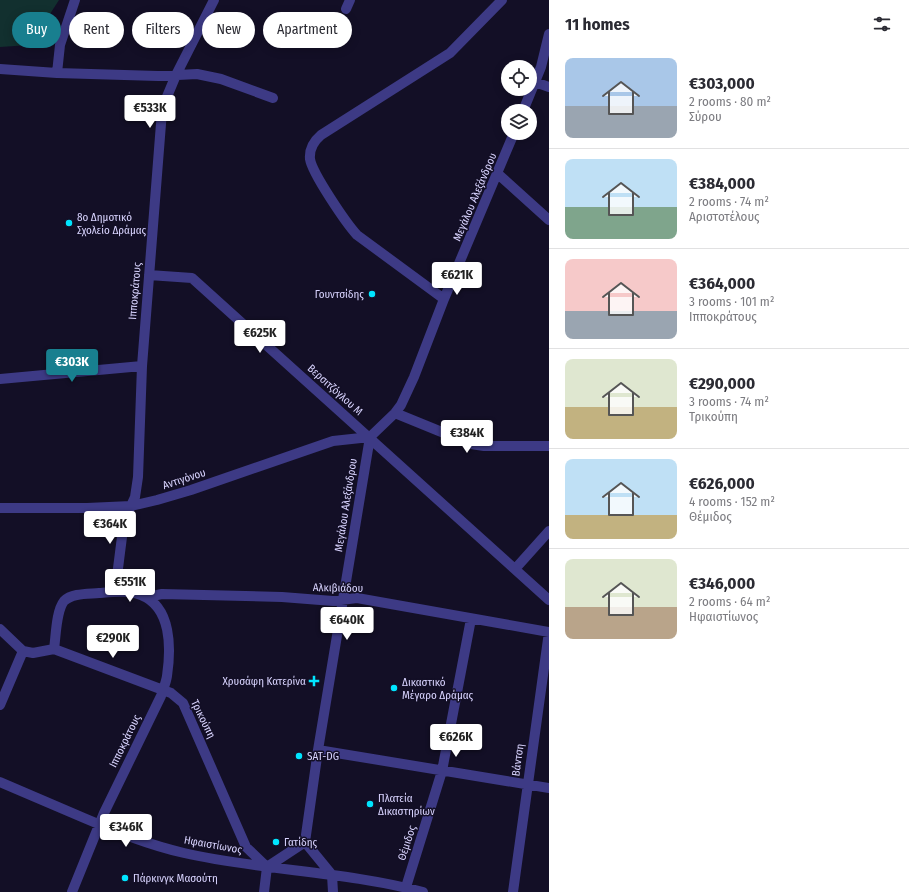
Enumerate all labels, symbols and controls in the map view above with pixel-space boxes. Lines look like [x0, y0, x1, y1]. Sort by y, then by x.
chip: Buy [12, 12, 61, 48]
chip: Rent [69, 12, 124, 48]
chip: Filters [132, 12, 194, 48]
chip: New [202, 12, 255, 48]
chip: Apartment [263, 12, 352, 48]
icon: filters [871, 13, 893, 35]
text: 11 homes [565, 14, 630, 35]
map controls [501, 60, 537, 140]
button: locate [501, 60, 537, 96]
text: €303,000 [689, 73, 755, 94]
icon: home [597, 74, 645, 122]
text: 2 rooms · 80 m² [689, 94, 771, 109]
pin: €533K [122, 95, 178, 129]
text: €533K [133, 100, 167, 115]
button: layers [501, 104, 537, 140]
text: Σύρου [689, 109, 722, 124]
street label: Μεγάλου Αλεξάνδρου [451, 151, 499, 243]
text: €384,000 [689, 173, 755, 194]
icon: home [597, 175, 645, 223]
text: 2 rooms · 74 m² [689, 194, 769, 209]
text: Αριστοτέλους [689, 209, 760, 224]
place label: 8ο Δημοτικό Σχολείο Δράμας [77, 211, 147, 237]
marker: 8ο Δημοτικό Σχολείο Δράμας [64, 218, 74, 228]
street label: Ιπποκράτους [126, 262, 144, 320]
pin: €621K [429, 262, 485, 296]
text: €621K [441, 267, 473, 282]
text: €364,000 [689, 273, 755, 294]
icon: home [597, 275, 645, 323]
place label: Γουντσίδης [315, 288, 364, 301]
marker: Γουντσίδης [367, 289, 377, 299]
text: 3 rooms · 101 m² [689, 294, 774, 309]
text: Ιπποκράτους [689, 309, 757, 324]
pin: €625K [232, 320, 288, 354]
text: €625K [243, 325, 277, 340]
pin: €303K [44, 349, 100, 383]
text: €303K [55, 354, 89, 369]
street label: Βερσιτζόγλου Μ [305, 362, 365, 418]
text: €290,000 [689, 373, 755, 394]
icon: home [597, 375, 645, 423]
text: 3 rooms · 74 m² [689, 394, 769, 409]
text: Τρικούπη [689, 409, 738, 424]
pin: €384K [439, 420, 495, 454]
text: €384K [450, 425, 484, 440]
street label: Μεγάλου Αλεξάνδρου [332, 457, 360, 553]
street label: Αντιγόνου [161, 466, 207, 492]
text: €626,000 [689, 473, 755, 494]
icon: home [597, 475, 645, 523]
text: 4 rooms · 152 m² [689, 494, 775, 509]
text: Θέμιδος [689, 509, 732, 524]
pin: €364K [82, 511, 138, 545]
text: €364K [93, 516, 127, 531]
pin: €551K [102, 569, 158, 603]
text: €346,000 [689, 573, 755, 594]
text: €551K [114, 574, 146, 589]
icon: home [597, 575, 645, 623]
street label: Αλκιβιάδου [313, 581, 363, 595]
text: 2 rooms · 64 m² [689, 594, 770, 609]
pin: €640K [319, 607, 375, 641]
text: Ηφαιστίωνος [689, 609, 758, 624]
text: €640K [330, 612, 364, 627]
pin: €290K [85, 625, 141, 659]
text: €290K [96, 630, 130, 645]
place label: Χρυσάφη Κατερίνα [222, 675, 306, 688]
marker: Χρυσάφη Κατερίνα [309, 676, 319, 686]
place label: Δικαστικό Μέγαρο Δράμας [402, 676, 473, 702]
marker: Δικαστικό Μέγαρο Δράμας [389, 683, 399, 693]
street label: Τρικούπη [188, 698, 218, 740]
street label: Ιπποκράτους [107, 712, 144, 770]
pin: €626K [428, 724, 484, 758]
text: €626K [439, 729, 473, 744]
street label: Βάντση [509, 743, 527, 777]
place label: SAT-DG [307, 750, 339, 763]
marker: SAT-DG [294, 751, 304, 761]
place label: Πλατεία Δικαστηρίων [378, 792, 435, 818]
marker: Πλατεία Δικαστηρίων [365, 799, 375, 809]
pin: €346K [98, 814, 154, 848]
text: €346K [109, 819, 143, 834]
street label: Θέμιδος [395, 823, 419, 862]
street label: Ηφαιστίωνος [183, 834, 243, 857]
place label: Γατίδης [284, 836, 318, 849]
marker: Γατίδης [271, 837, 281, 847]
place label: Πάρκινγκ Μασούτη [133, 872, 218, 885]
marker: Πάρκινγκ Μασούτη [120, 873, 130, 883]

